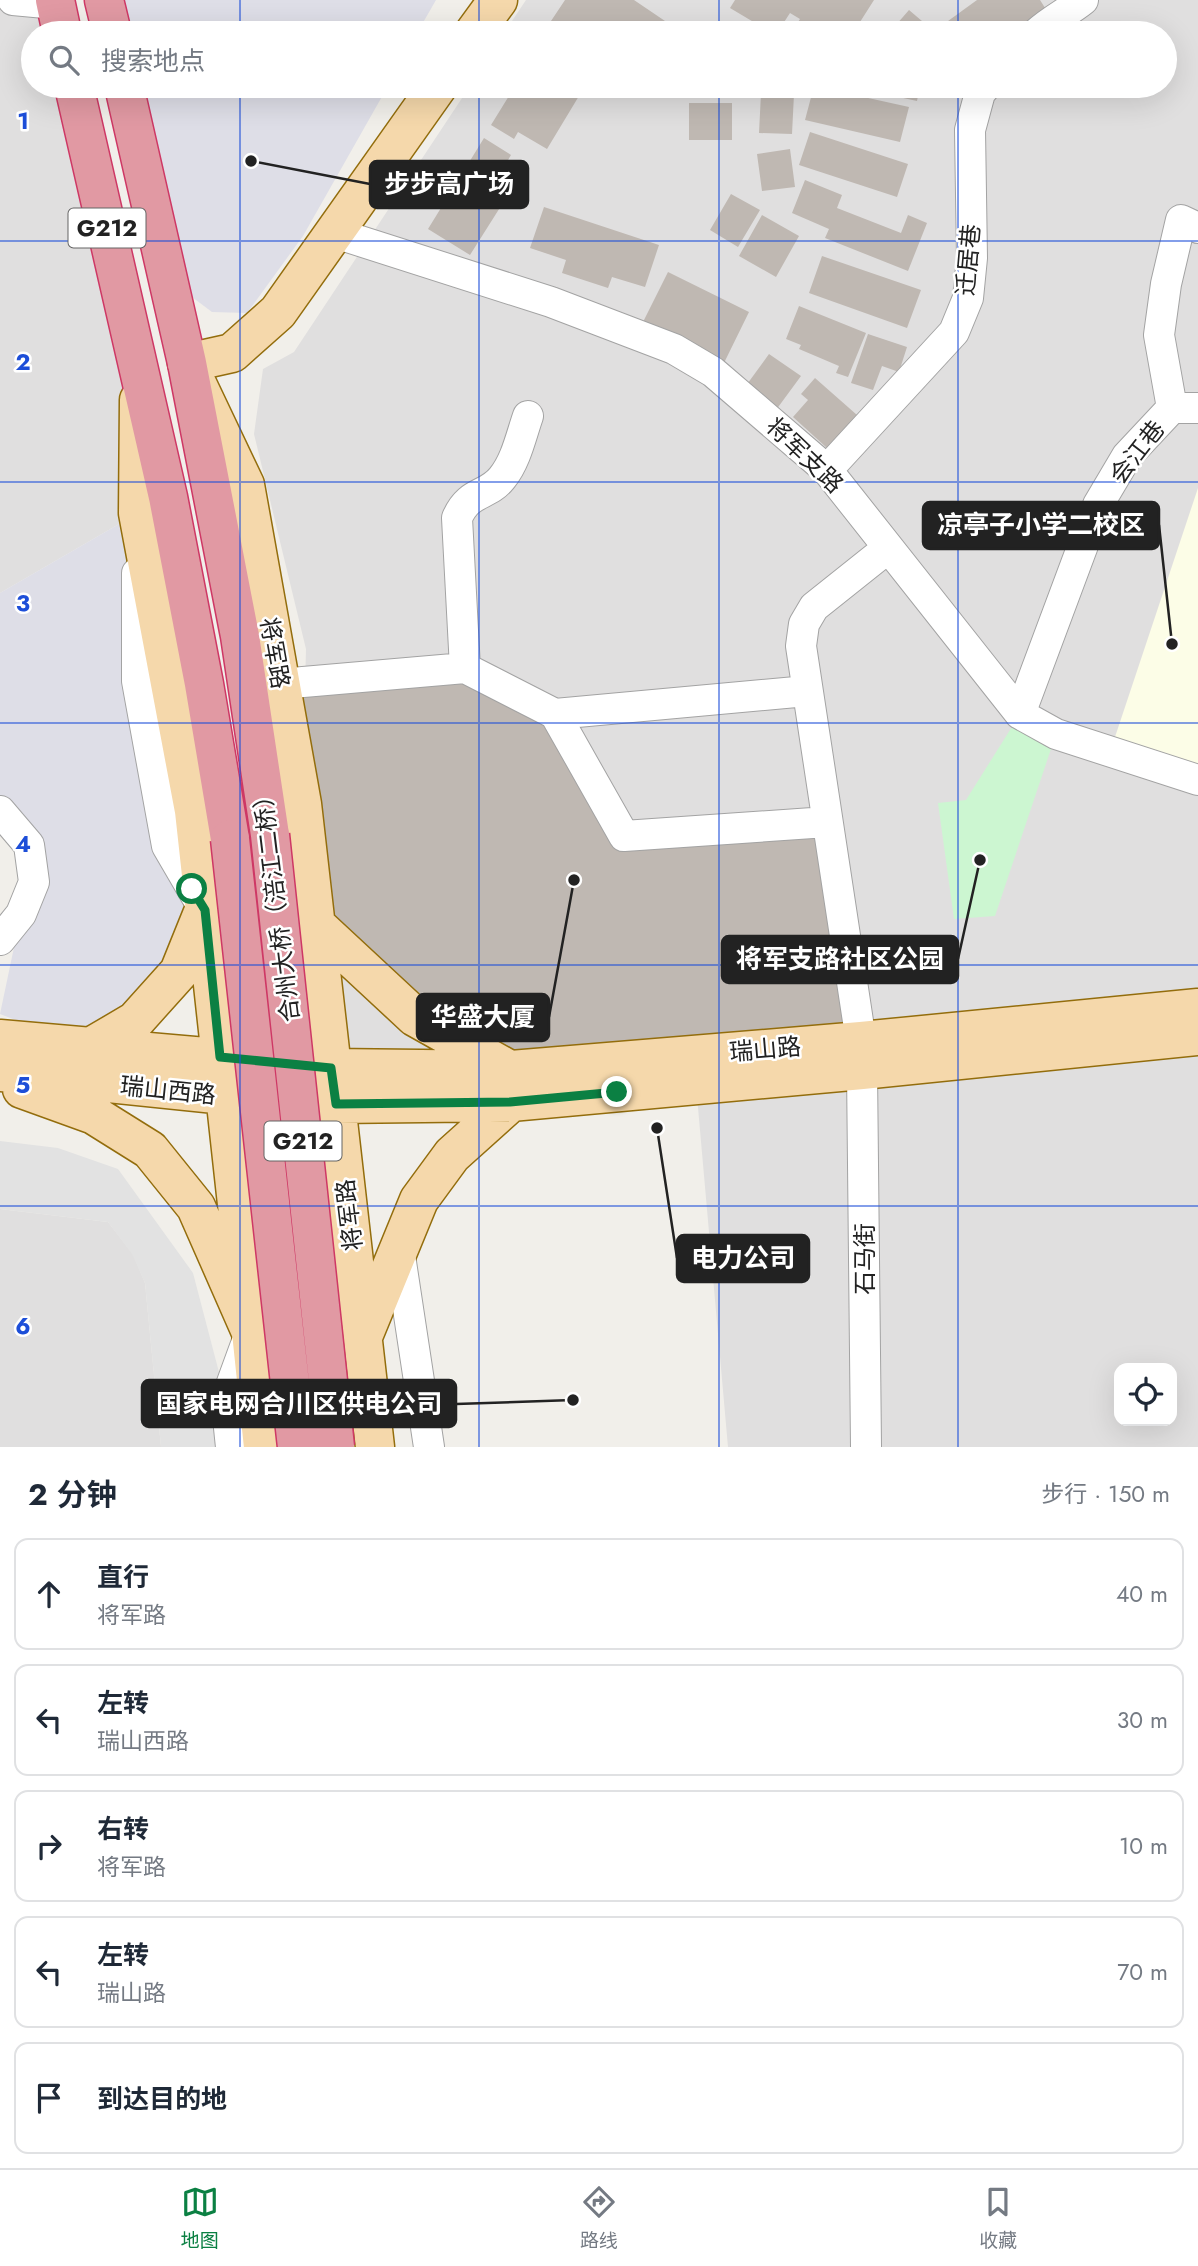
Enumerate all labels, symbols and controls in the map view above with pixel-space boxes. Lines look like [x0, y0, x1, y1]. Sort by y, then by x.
search box [21, 21, 1177, 98]
icon: search [45, 41, 83, 79]
text: 搜索地点 [101, 42, 205, 80]
text: 1 [17, 104, 29, 138]
callout: 步步高广场 [370, 161, 528, 208]
text: 步步高广场 [384, 165, 514, 203]
road number: G212 [68, 208, 146, 247]
street label: 迁居巷 [947, 223, 989, 297]
text: 2 [15, 345, 31, 379]
street label: 将军支路 [758, 409, 852, 501]
street label: 会江巷 [1101, 413, 1173, 491]
callout: 凉亭子小学二校区 [923, 502, 1159, 549]
text: 凉亭子小学二校区 [937, 506, 1145, 544]
text: 3 [16, 586, 30, 620]
street label: 将军路 [252, 615, 298, 691]
street label: 合州大桥（涪江二桥） [244, 782, 308, 1024]
text: 4 [15, 827, 31, 861]
route start [176, 873, 207, 904]
callout: 将军支路社区公园 [722, 936, 958, 983]
text: 将军支路社区公园 [736, 940, 944, 978]
callout: 华盛大厦 [417, 994, 549, 1041]
text: 华盛大厦 [431, 998, 535, 1036]
street label: 瑞山路 [728, 1028, 802, 1070]
text: 5 [16, 1068, 30, 1102]
street label: 瑞山西路 [118, 1068, 218, 1112]
route end [601, 1076, 632, 1107]
road number: G212 [264, 1122, 342, 1160]
street label: 将军路 [327, 1177, 371, 1253]
street label: 石马街 [847, 1223, 882, 1295]
callout: 电力公司 [677, 1235, 809, 1282]
text: 电力公司 [691, 1239, 795, 1277]
text: 6 [15, 1309, 31, 1343]
map controls [1114, 1363, 1177, 1426]
button: locate [1114, 1363, 1177, 1426]
callout: 国家电网合川区供电公司 [142, 1380, 456, 1427]
text: 国家电网合川区供电公司 [156, 1385, 442, 1423]
text: 2 分钟 [28, 1473, 117, 1516]
text: 步行 · 150 m [1041, 1477, 1170, 1511]
text: 直行 [97, 1558, 149, 1596]
icon: ahead [30, 1575, 68, 1613]
text: 40 m [1116, 1577, 1168, 1611]
text: 将军路 [97, 1598, 166, 1632]
text: 左转 [97, 1684, 149, 1722]
icon: left [30, 1701, 68, 1739]
text: 30 m [1117, 1703, 1168, 1737]
text: 瑞山西路 [97, 1724, 189, 1758]
text: 右转 [97, 1810, 149, 1848]
icon: right [30, 1827, 68, 1865]
text: 10 m [1119, 1829, 1168, 1863]
text: 将军路 [97, 1850, 166, 1884]
text: 左转 [97, 1936, 149, 1974]
icon: left [30, 1953, 68, 1991]
text: 70 m [1117, 1955, 1168, 1989]
text: 瑞山路 [97, 1976, 166, 2010]
icon: arrive [30, 2079, 68, 2117]
text: 到达目的地 [97, 2080, 227, 2118]
tab: 地图 [181, 2183, 219, 2254]
tab: 路线 [580, 2183, 618, 2254]
tab: 收藏 [979, 2183, 1017, 2254]

